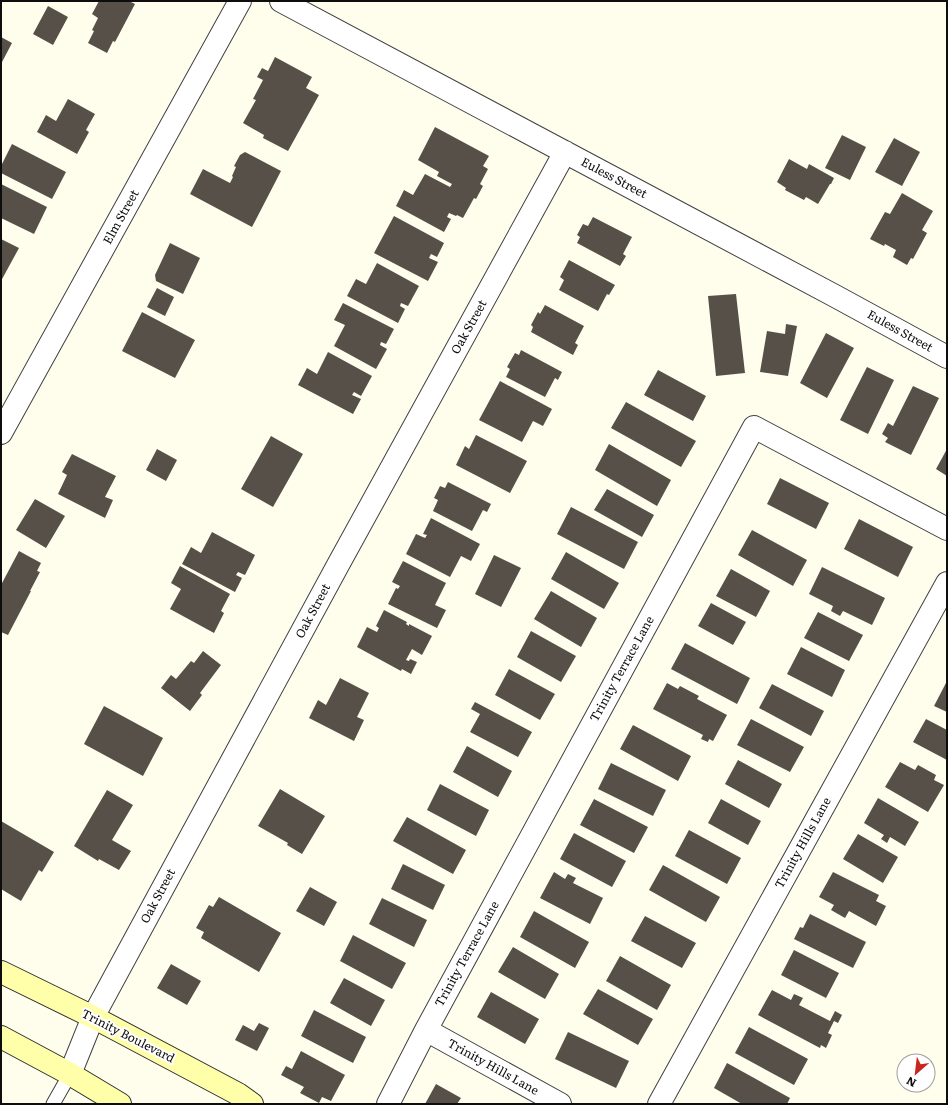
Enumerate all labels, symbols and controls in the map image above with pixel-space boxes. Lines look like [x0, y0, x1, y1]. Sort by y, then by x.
street label: Euless Street [578, 152, 651, 202]
street label: Elm Street [98, 186, 143, 247]
street label: Oak Street [446, 296, 491, 357]
street label: Euless Street [864, 305, 937, 356]
street label: Oak Street [290, 580, 334, 641]
street label: Trinity Terrace Lane [585, 612, 658, 725]
street label: Trinity Hills Lane [770, 794, 835, 891]
street label: Oak Street [135, 865, 179, 926]
street label: Trinity Terrace Lane [430, 897, 503, 1010]
street label: Trinity Boulevard [79, 1004, 179, 1067]
street label: Trinity Hills Lane [445, 1034, 542, 1099]
north arrow [896, 1053, 936, 1093]
text: N [903, 1073, 919, 1092]

